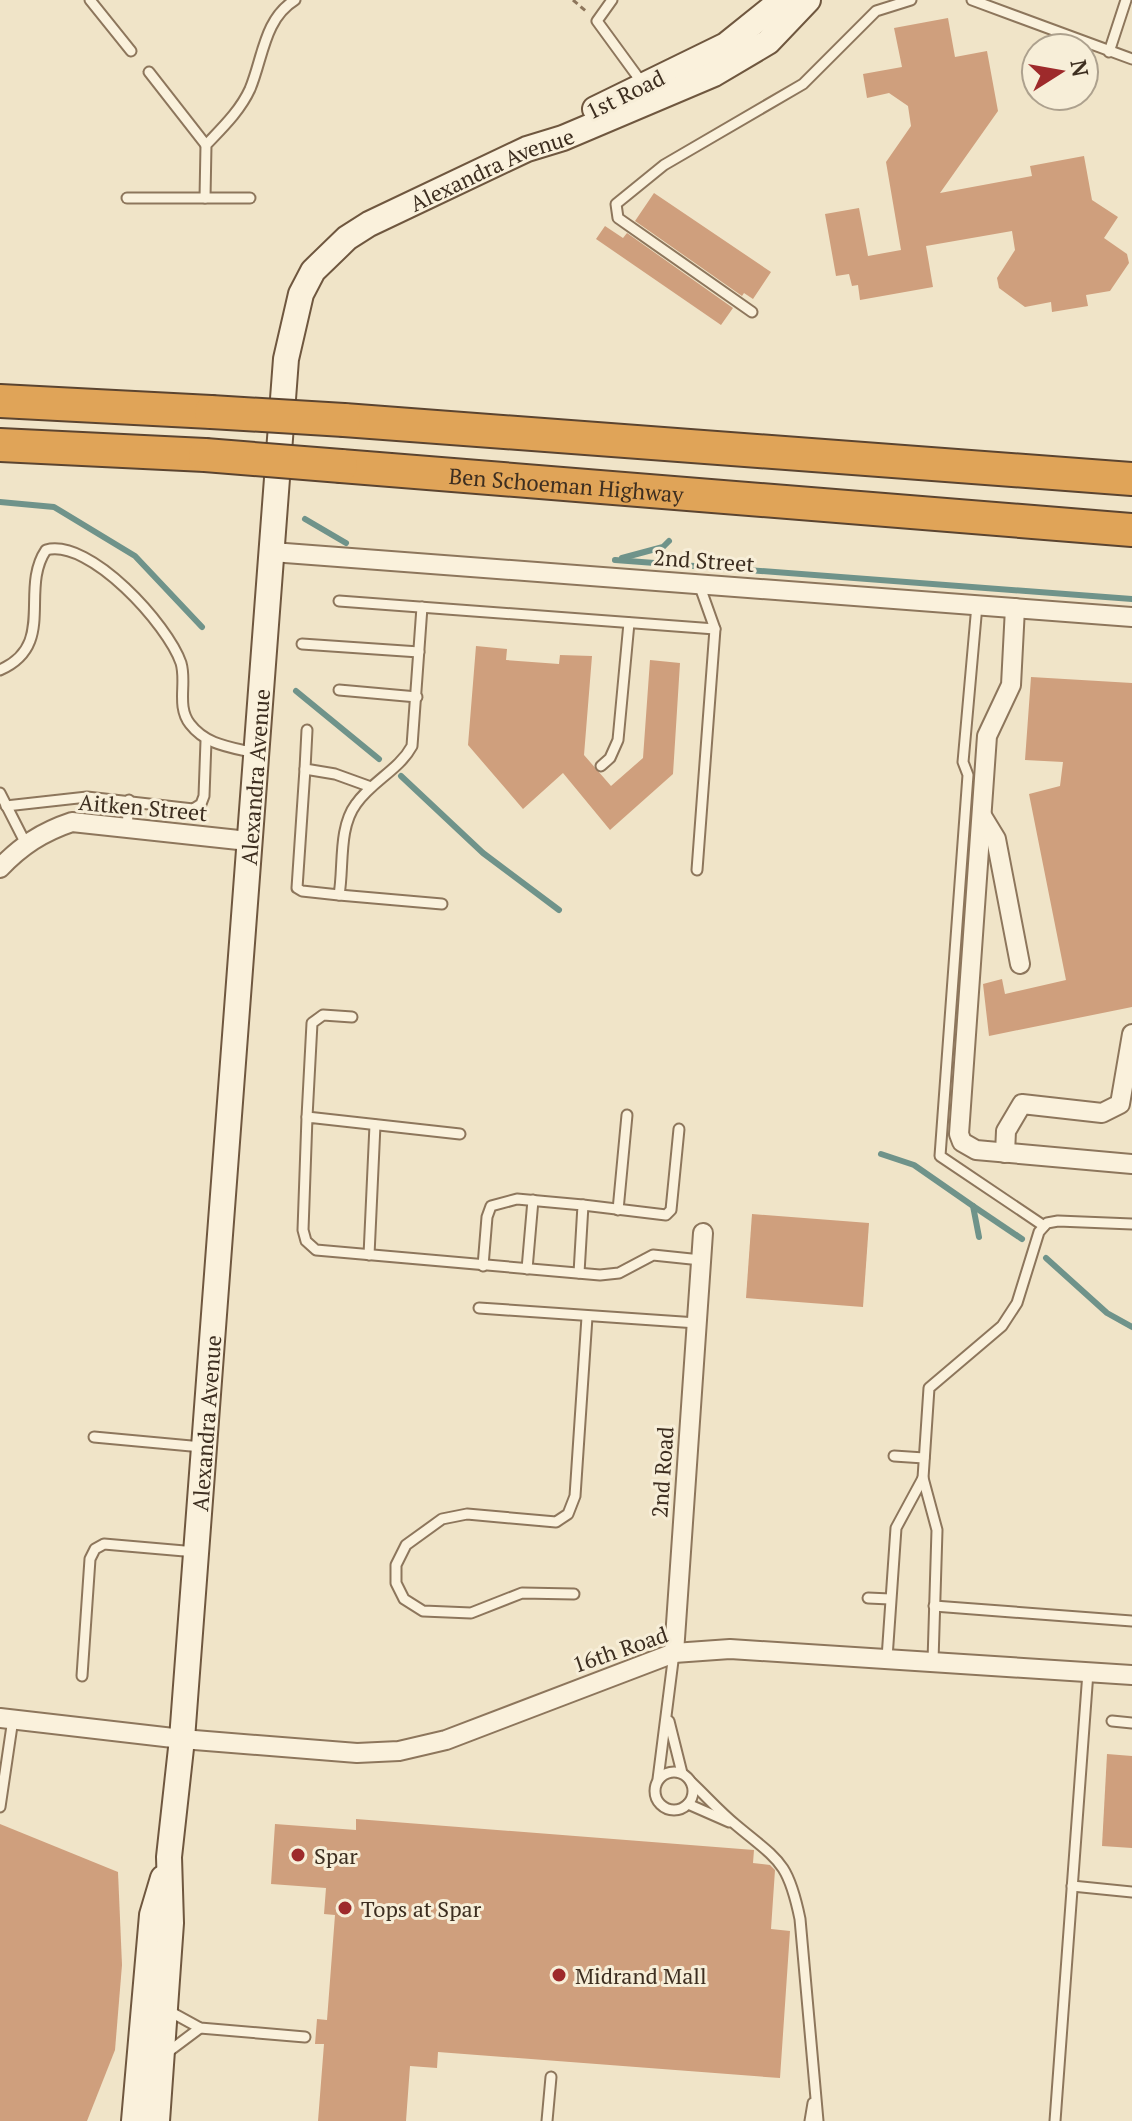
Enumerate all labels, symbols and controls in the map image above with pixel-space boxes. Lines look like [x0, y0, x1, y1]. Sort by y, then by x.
north arrow [1020, 32, 1100, 112]
text: N [1064, 57, 1096, 79]
street label: 1st Road [581, 63, 669, 125]
street label: Alexandra Avenue [405, 121, 578, 217]
street label: Ben Schoeman Highway [448, 460, 686, 508]
street label: 2nd Street [653, 542, 755, 578]
street label: Alexandra Avenue [233, 688, 276, 866]
street label: Aitken Street [77, 787, 209, 827]
street label: Alexandra Avenue [185, 1334, 227, 1512]
street label: 2nd Road [644, 1425, 680, 1519]
street label: 16th Road [568, 1619, 672, 1679]
place label: Spar [314, 1841, 358, 1870]
marker: Spar [289, 1846, 307, 1864]
place label: Tops at Spar [361, 1894, 482, 1923]
marker: Tops at Spar [336, 1899, 354, 1917]
place label: Midrand Mall [575, 1961, 707, 1990]
marker: Midrand Mall [550, 1966, 568, 1984]

